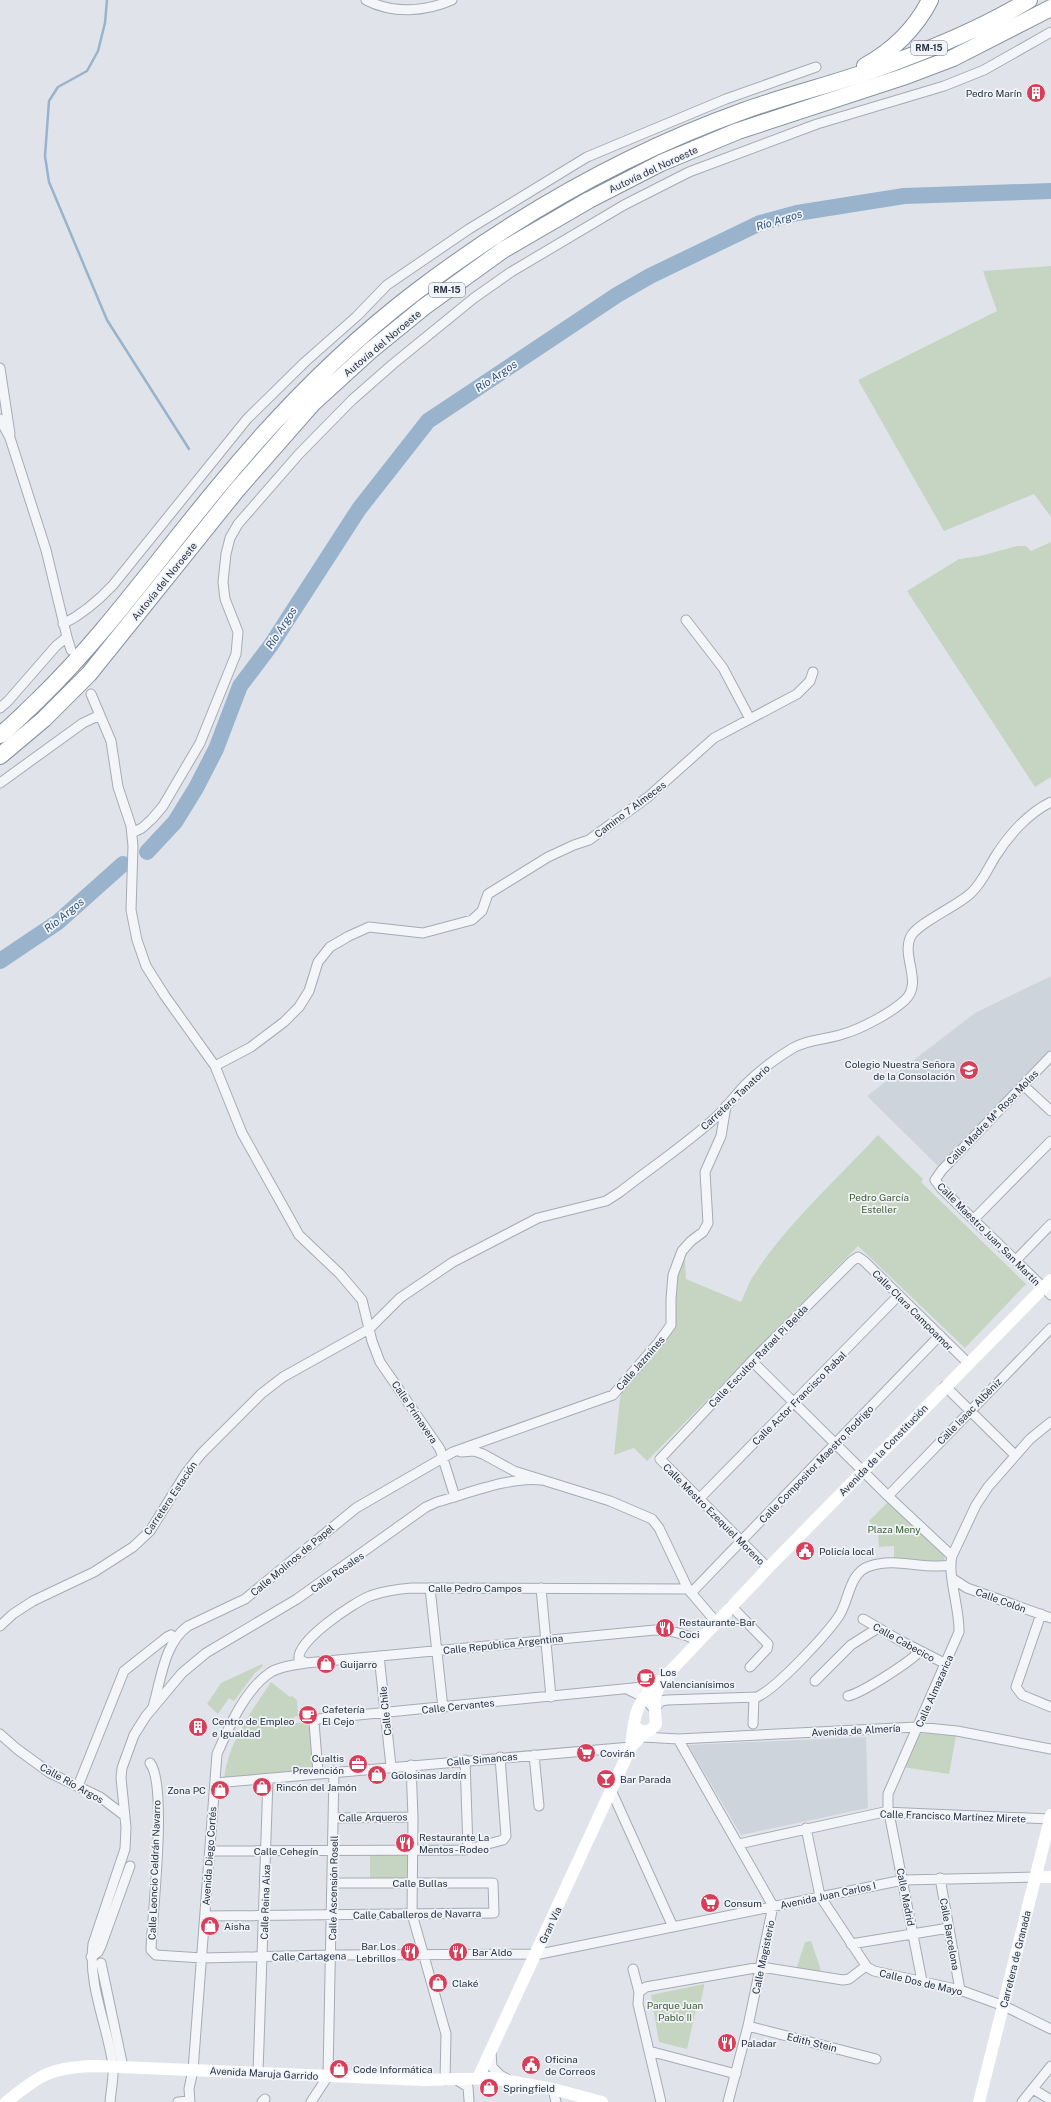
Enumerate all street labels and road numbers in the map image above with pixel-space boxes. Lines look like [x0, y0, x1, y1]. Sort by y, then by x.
road number: RM-15 [911, 41, 947, 55]
street label: Autovía del Noroeste [606, 143, 700, 195]
road number: RM-15 [429, 283, 465, 297]
street label: Autovía del Noroeste [341, 307, 423, 379]
street label: Autovía del Noroeste [129, 539, 199, 623]
street label: Camino 7 Almeces [592, 778, 668, 840]
street label: Carretera Tanatorio [698, 1062, 772, 1132]
street label: Calle Madre Mª Rosa Molas [944, 1067, 1040, 1167]
street label: Calle Maestro Juan San Martín [935, 1180, 1043, 1288]
street label: Calle Clara Campoamor [870, 1267, 956, 1353]
street label: Calle Escultor Rafael Pi Belda [706, 1302, 810, 1410]
street label: Calle Jazmines [613, 1333, 667, 1393]
street label: Calle Actor Francisco Rabal [750, 1349, 848, 1447]
street label: Calle Isaac Albéniz [934, 1375, 1004, 1447]
street label: Calle Primavera [390, 1379, 440, 1445]
street label: Calle Compositor Maestro Rodrigo [756, 1402, 876, 1525]
street label: Avenida de la Constitución [836, 1402, 930, 1498]
street label: Carretera Estación [141, 1459, 199, 1537]
street label: Calle Mestro Ezequiel Moreno [661, 1461, 767, 1567]
street label: Calle Molinos de Papel [248, 1522, 336, 1598]
street label: Calle Rosales [308, 1549, 366, 1595]
street label: Calle Pedro Campos [428, 1582, 522, 1594]
street label: Calle Colón [974, 1585, 1028, 1615]
street label: Calle Cabecico [871, 1620, 937, 1664]
street label: Calle República Argentina [442, 1632, 564, 1656]
street label: Calle Almazarica [913, 1653, 955, 1729]
street label: Calle Chile [376, 1685, 394, 1736]
street label: Calle Cervantes [421, 1696, 495, 1716]
street label: Avenida de Almería [811, 1722, 901, 1738]
street label: Calle Simancas [446, 1750, 518, 1768]
street label: Calle Río Argos [38, 1761, 106, 1805]
street label: Calle Leoncio Celdrán Navarro [146, 1799, 162, 1940]
street label: Avenida Diego Cortés [200, 1806, 218, 1906]
street label: Calle Francisco Martínez Mirete [880, 1807, 1027, 1825]
street label: Calle Arqueros [338, 1810, 408, 1824]
street label: Calle Ascensión Rosell [326, 1835, 340, 1941]
street label: Calle Cehegín [254, 1845, 318, 1857]
street label: Calle Reina Aixa [258, 1864, 272, 1940]
street label: Calle Madrid [895, 1867, 918, 1927]
street label: Calle Bullas [392, 1877, 448, 1889]
street label: Avenida Juan Carlos I [779, 1879, 877, 1911]
street label: Calle Barcelona [938, 1897, 962, 1971]
street label: Gran Vía [536, 1905, 564, 1945]
street label: Calle Caballeros de Navarra [353, 1907, 481, 1921]
street label: Carretera de Granada [997, 1909, 1033, 2009]
street label: Calle Magisterio [749, 1918, 777, 1995]
street label: Calle Cartagena [272, 1949, 346, 1963]
street label: Calle Dos de Mayo [878, 1967, 964, 1997]
street label: Edith Stein [786, 2030, 838, 2054]
street label: Avenida Maruja Garrido [209, 2064, 319, 2082]

